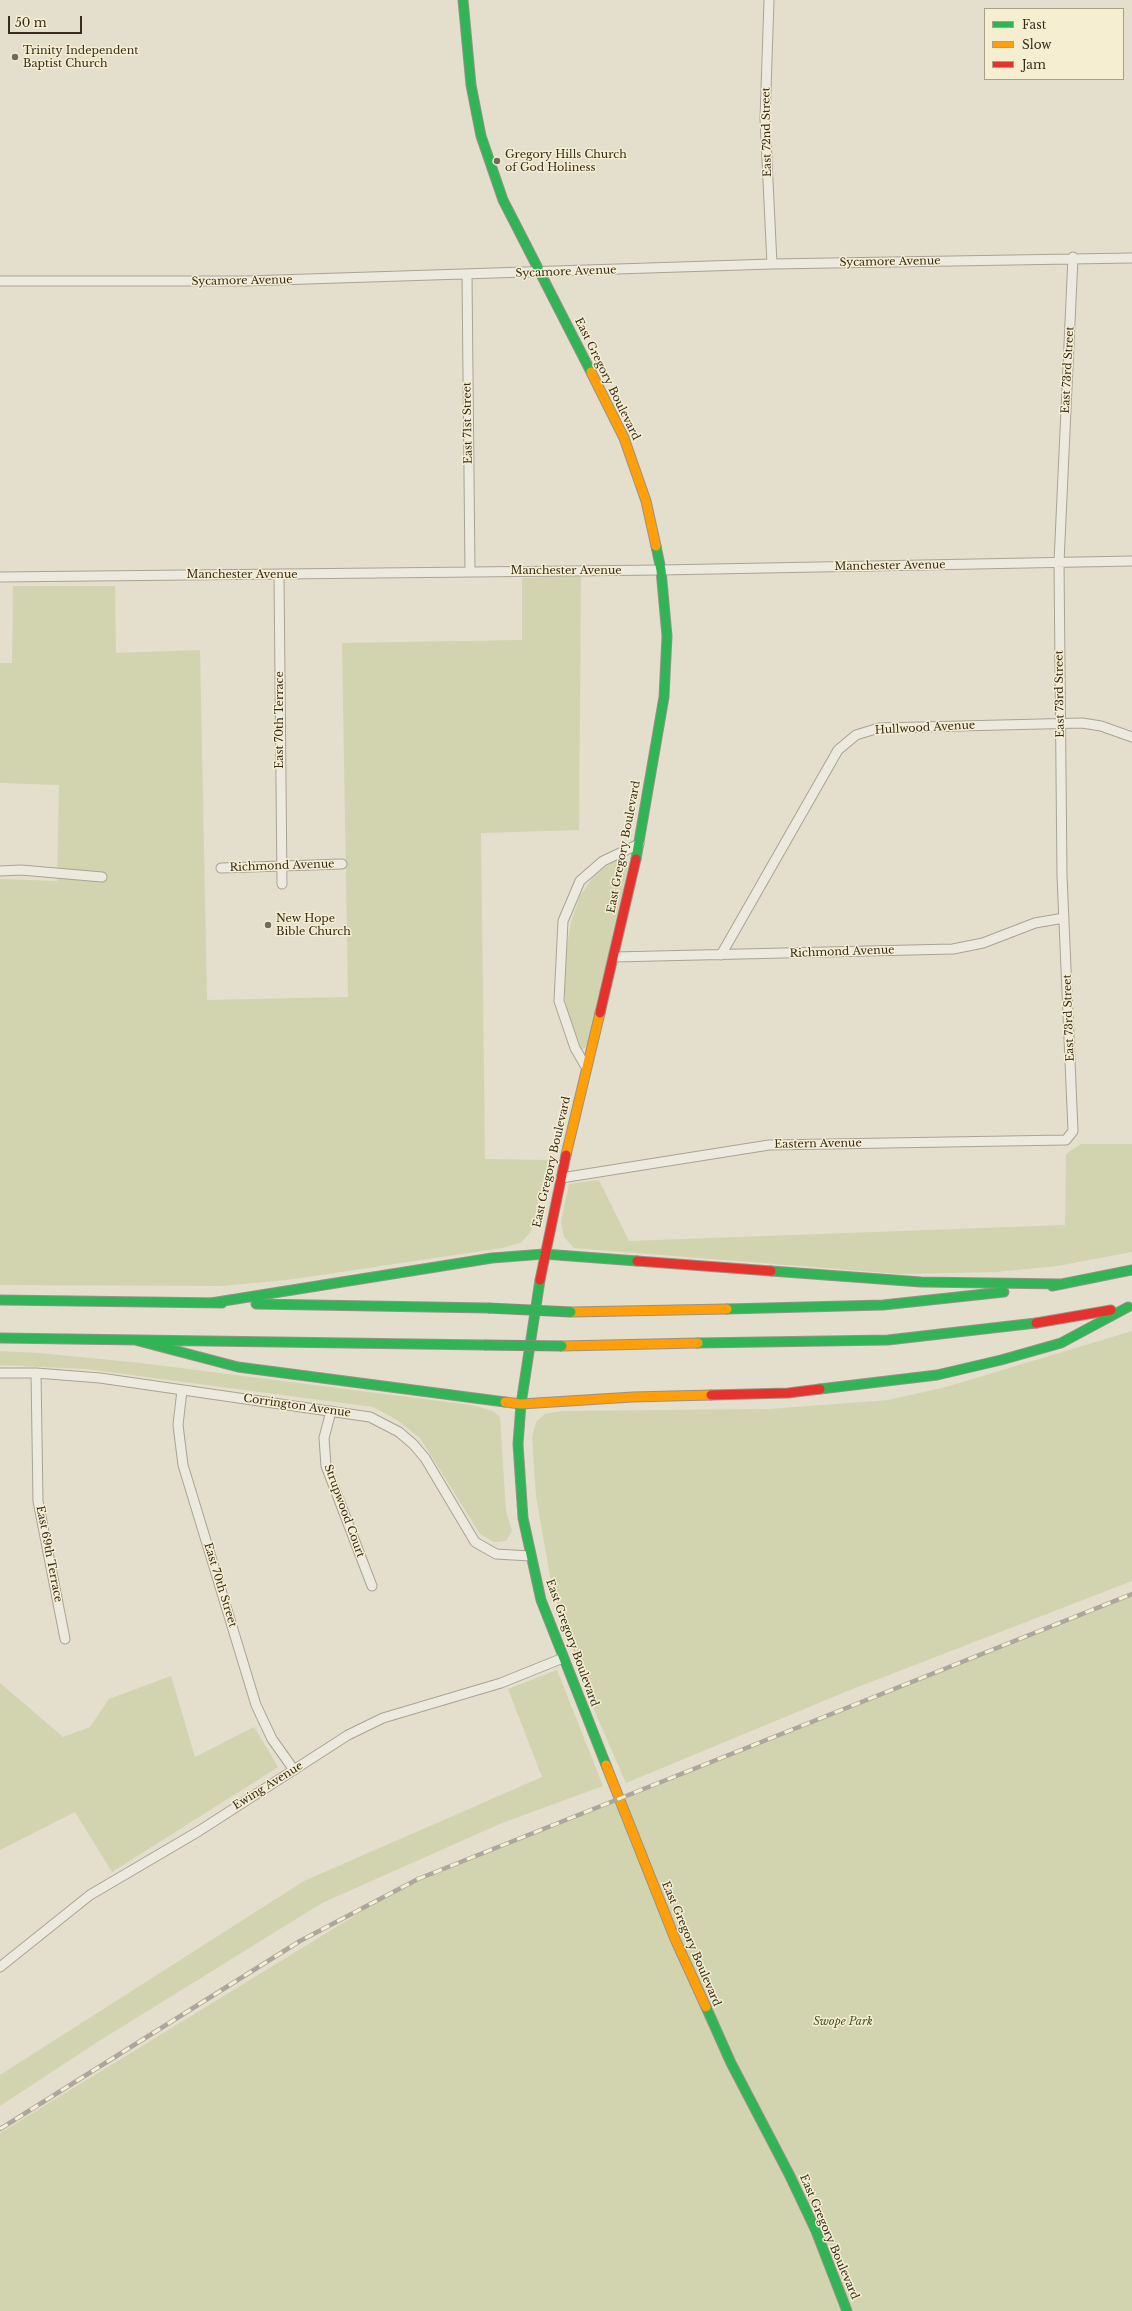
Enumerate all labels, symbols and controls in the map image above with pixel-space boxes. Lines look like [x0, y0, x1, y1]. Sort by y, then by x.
scale bar [10, 8, 84, 34]
legend [984, 8, 1124, 80]
text: 50 m [15, 15, 47, 30]
text: Fast [1022, 17, 1046, 32]
text: Slow [1022, 37, 1051, 52]
place label: Trinity Independent Baptist Church [23, 44, 138, 70]
marker: Trinity Independent Baptist Church [10, 52, 20, 62]
text: Jam [1022, 57, 1046, 72]
street label: East 72nd Street [760, 87, 774, 177]
place label: Gregory Hills Church of God Holiness [505, 148, 627, 174]
marker: Gregory Hills Church of God Holiness [492, 156, 502, 166]
street label: Sycamore Avenue [839, 255, 941, 269]
street label: Sycamore Avenue [515, 264, 617, 280]
street label: Sycamore Avenue [191, 274, 293, 288]
street label: East Gregory Boulevard [572, 316, 642, 442]
street label: East 73rd Street [1059, 326, 1077, 414]
street label: East 71st Street [461, 382, 475, 464]
street label: Manchester Avenue [834, 558, 946, 574]
street label: Manchester Avenue [510, 564, 622, 578]
street label: Manchester Avenue [186, 568, 298, 582]
street label: East 73rd Street [1053, 650, 1067, 738]
street label: East 70th Terrace [273, 671, 287, 769]
street label: Hullwood Avenue [874, 719, 976, 737]
street label: East Gregory Boulevard [605, 780, 643, 914]
street label: Richmond Avenue [229, 858, 335, 874]
place label: New Hope Bible Church [276, 912, 351, 938]
marker: New Hope Bible Church [263, 920, 273, 930]
street label: Richmond Avenue [789, 944, 895, 960]
street label: East 73rd Street [1061, 974, 1077, 1062]
street label: East Gregory Boulevard [530, 1095, 574, 1229]
street label: Eastern Avenue [774, 1137, 862, 1151]
street label: Corrington Avenue [242, 1392, 352, 1420]
street label: Strupwood Court [321, 1463, 367, 1559]
street label: East 69th Terrace [33, 1505, 65, 1603]
street label: East 70th Street [201, 1541, 239, 1629]
street label: East Gregory Boulevard [543, 1578, 601, 1708]
street label: Ewing Avenue [231, 1759, 305, 1813]
street label: East Gregory Boulevard [659, 1879, 723, 2009]
park label: Swope Park [813, 2015, 873, 2029]
street label: East Gregory Boulevard [797, 2172, 861, 2302]

